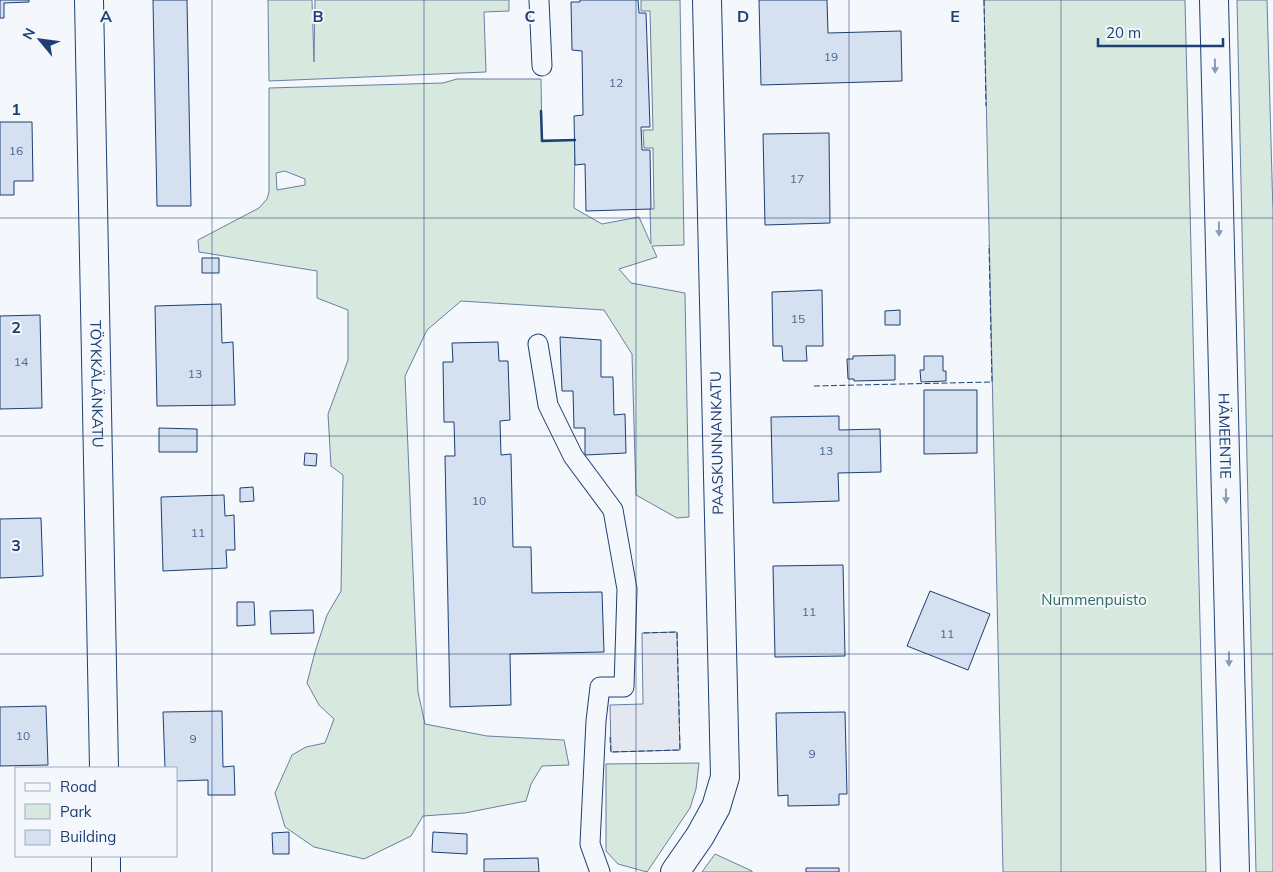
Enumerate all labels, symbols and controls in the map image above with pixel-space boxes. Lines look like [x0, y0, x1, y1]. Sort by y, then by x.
text: A [100, 6, 112, 26]
text: B [312, 6, 324, 26]
text: C [525, 6, 536, 26]
text: D [737, 6, 749, 26]
text: E [950, 6, 960, 26]
north arrow [15, 15, 65, 65]
scale bar [1098, 15, 1223, 47]
text: 20 m [1106, 23, 1141, 42]
text: N [18, 25, 39, 43]
house number: 19 [824, 49, 838, 64]
one-way arrow [1211, 58, 1219, 74]
house number: 12 [609, 75, 623, 90]
text: 1 [11, 99, 21, 119]
house number: 16 [9, 143, 23, 158]
house number: 17 [790, 171, 804, 186]
one-way arrow [1215, 221, 1223, 237]
house number: 15 [791, 311, 805, 326]
text: 2 [11, 317, 21, 337]
street label: TÖYKKÄLÄNKATU [86, 320, 108, 448]
house number: 14 [14, 354, 28, 369]
house number: 13 [188, 366, 202, 381]
street label: PAASKUNNANKATU [706, 371, 727, 515]
street label: HÄMEENTIE [1214, 393, 1236, 479]
house number: 13 [819, 443, 833, 458]
one-way arrow [1222, 488, 1230, 504]
house number: 10 [472, 493, 486, 508]
house number: 11 [191, 525, 205, 540]
text: 3 [11, 535, 21, 555]
park label: Nummenpuisto [1041, 590, 1147, 609]
house number: 11 [802, 604, 816, 619]
house number: 11 [940, 626, 954, 641]
one-way arrow [1226, 651, 1234, 667]
house number: 10 [16, 728, 30, 743]
house number: 9 [189, 731, 197, 746]
house number: 9 [808, 746, 816, 761]
legend [15, 767, 178, 857]
text: Road [60, 777, 97, 796]
text: Park [60, 802, 92, 821]
text: Building [60, 827, 116, 846]

